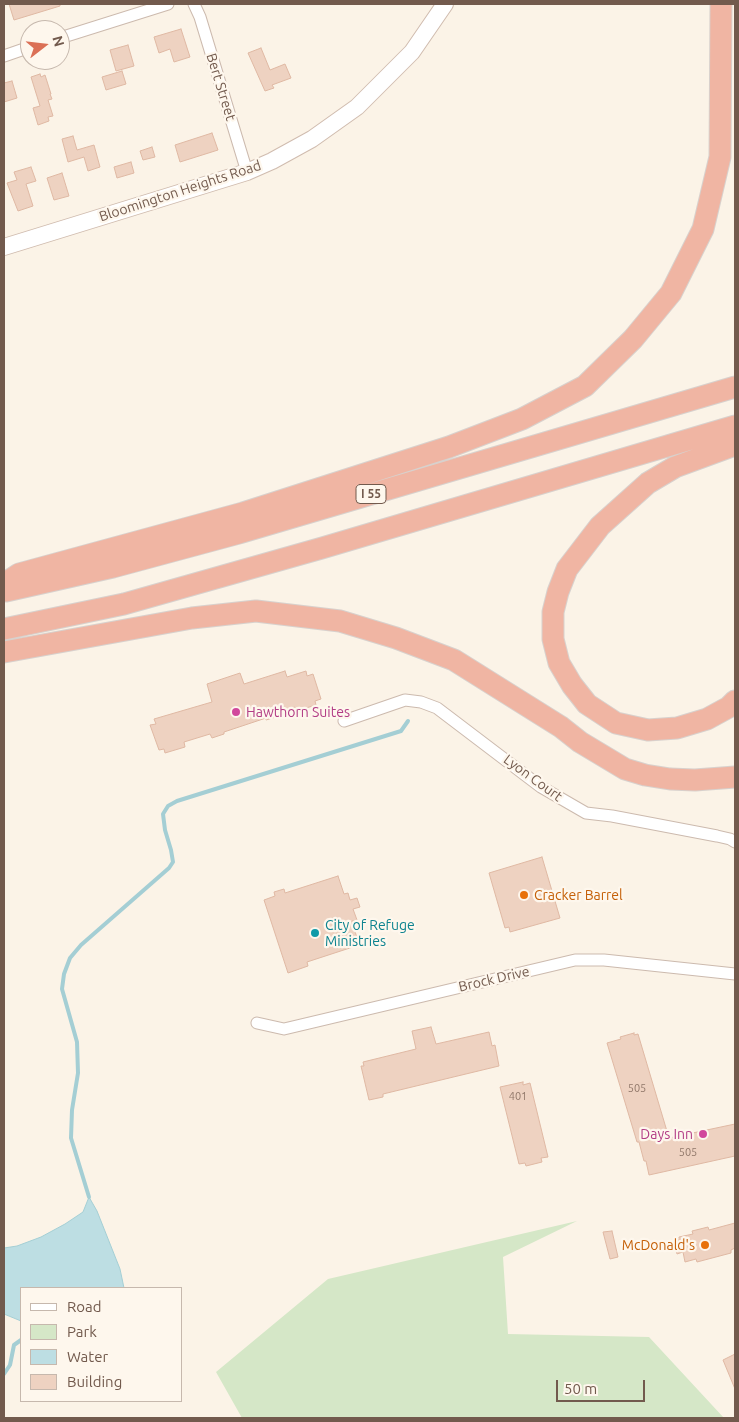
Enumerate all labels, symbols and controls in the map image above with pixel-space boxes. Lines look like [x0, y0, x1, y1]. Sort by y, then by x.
north arrow [20, 20, 70, 70]
text: N [49, 34, 68, 48]
street label: Bert Street [203, 51, 239, 123]
street label: Bloomington Heights Road [97, 157, 263, 225]
road number: I 55 [356, 484, 386, 504]
place label: Hawthorn Suites [246, 704, 350, 720]
marker: Hawthorn Suites [230, 706, 242, 718]
street label: Lyon Court [500, 751, 566, 805]
place label: Cracker Barrel [534, 887, 623, 903]
marker: Cracker Barrel [518, 889, 530, 901]
place label: City of Refuge Ministries [325, 917, 415, 950]
marker: City of Refuge Ministries [309, 927, 321, 939]
street label: Brock Drive [457, 963, 531, 995]
house number: 505 [628, 1081, 646, 1095]
house number: 401 [509, 1089, 527, 1103]
place label: Days Inn [640, 1126, 693, 1142]
marker: Days Inn [697, 1128, 709, 1140]
house number: 505 [679, 1145, 697, 1159]
place label: McDonald's [622, 1237, 695, 1253]
marker: McDonald's [699, 1239, 711, 1251]
legend [20, 1287, 182, 1402]
text: Road [67, 1298, 102, 1315]
text: Park [67, 1323, 97, 1340]
text: Water [67, 1348, 108, 1365]
scale bar [559, 1370, 648, 1402]
text: Building [67, 1373, 122, 1390]
text: 50 m [564, 1380, 597, 1397]

